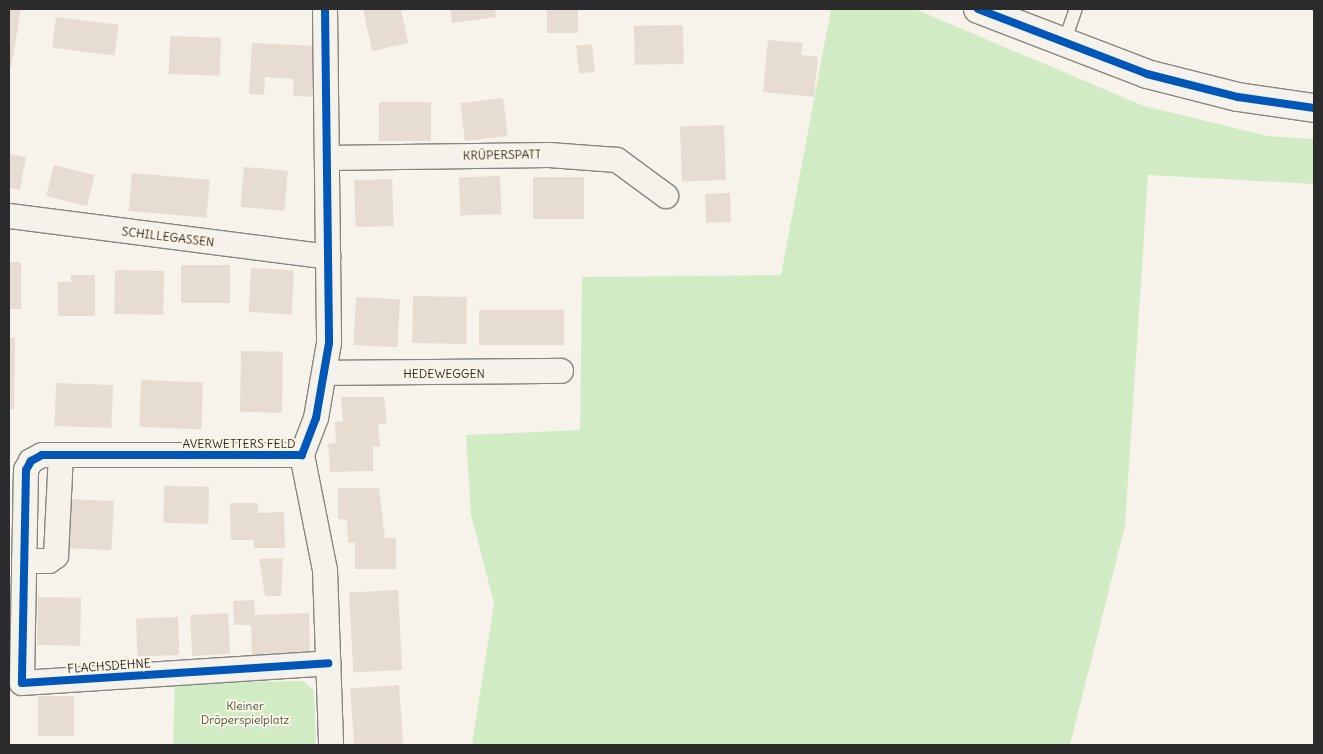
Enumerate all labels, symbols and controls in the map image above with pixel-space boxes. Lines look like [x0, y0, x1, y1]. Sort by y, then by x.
street label: KRÜPERSPATT [463, 147, 541, 163]
street label: SCHILLEGASSEN [121, 224, 215, 250]
street label: HEDEWEGGEN [403, 367, 485, 381]
street label: AVERWETTERS FELD [182, 437, 296, 451]
street label: FLACHSDEHNE [67, 656, 151, 676]
park label: Kleiner Dröperspielplatz [201, 699, 289, 727]

